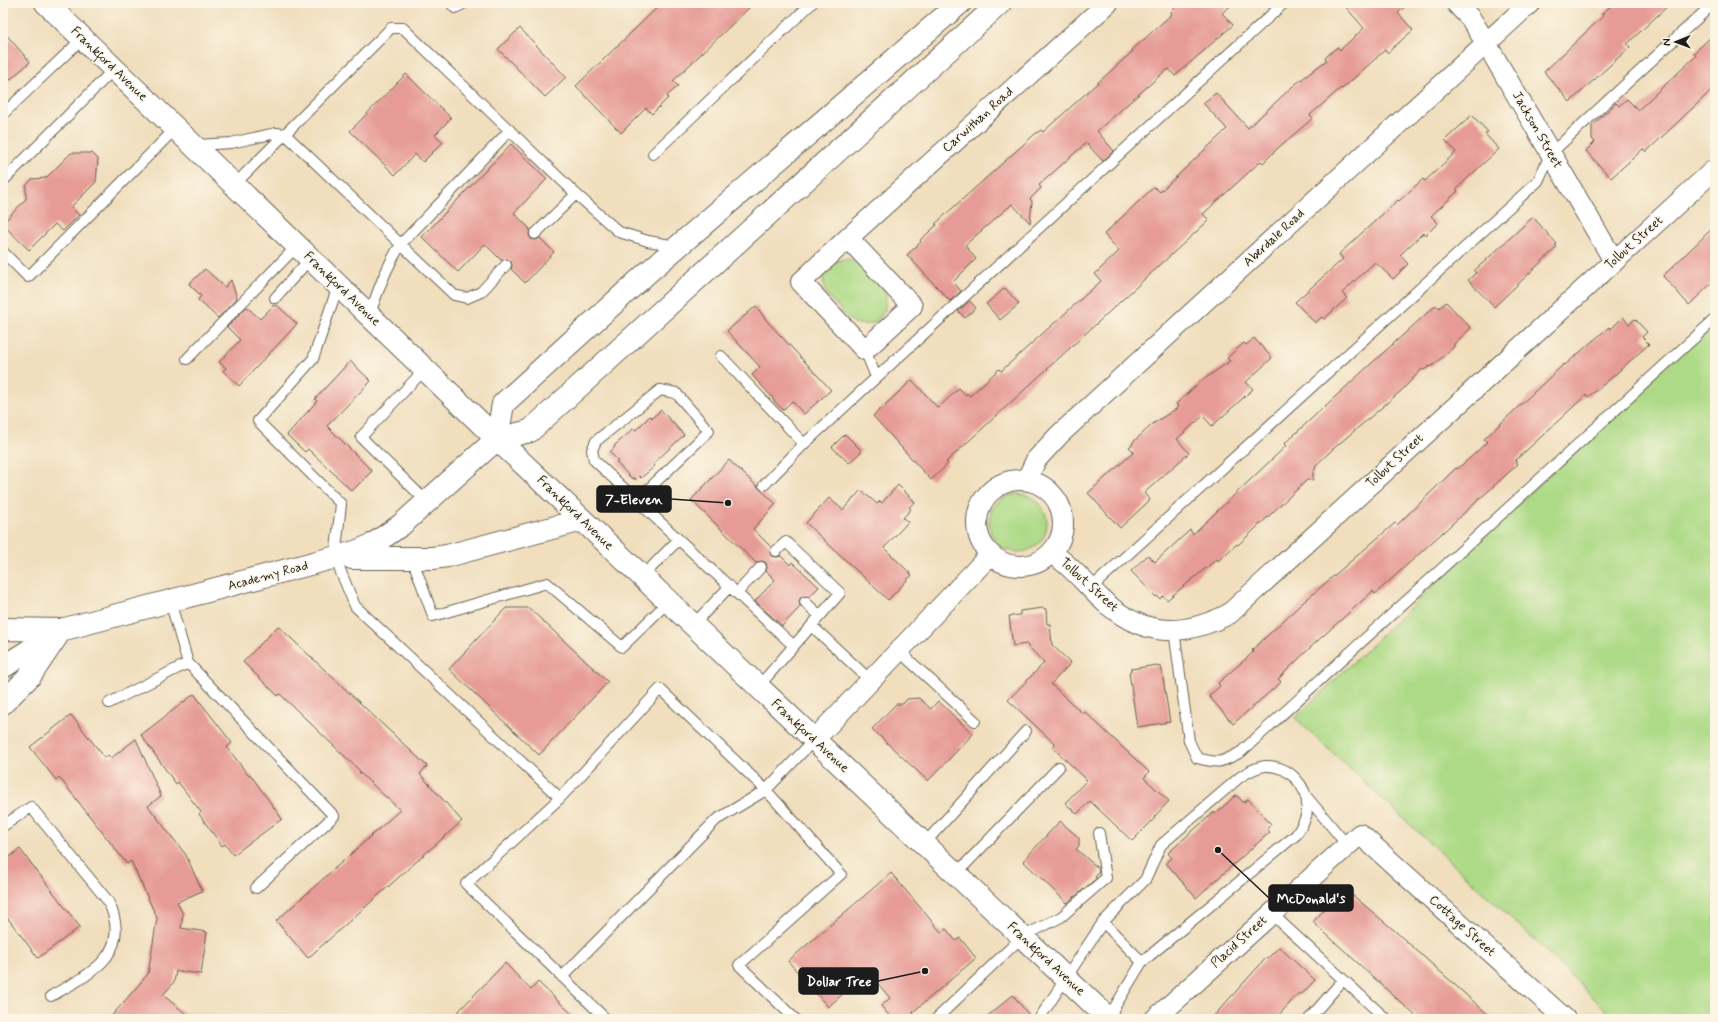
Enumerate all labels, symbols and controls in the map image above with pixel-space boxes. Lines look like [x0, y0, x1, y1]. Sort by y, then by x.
north arrow [1656, 22, 1696, 62]
street label: Frankford Avenue [66, 23, 151, 106]
text: N [1660, 38, 1674, 46]
street label: Carwithan Road [939, 84, 1017, 156]
street label: Jackson Street [1508, 88, 1566, 172]
street label: Aberdale Road [1240, 205, 1308, 271]
street label: Tolbut Street [1601, 212, 1667, 274]
street label: Frankford Avenue [299, 248, 384, 331]
street label: Tolbut Street [1363, 430, 1427, 492]
street label: Frankford Avenue [532, 472, 617, 555]
callout: 7-Eleven [597, 486, 671, 512]
text: 7-Eleven [605, 491, 664, 509]
street label: Tolbut Street [1056, 554, 1122, 616]
street label: Academy Road [226, 557, 310, 595]
street label: Frankford Avenue [766, 695, 853, 778]
callout: McDonald's [1269, 885, 1353, 911]
text: McDonald's [1277, 890, 1346, 908]
street label: Cottage Street [1425, 892, 1499, 960]
street label: Placid Street [1207, 912, 1271, 972]
street label: Frankford Avenue [1002, 918, 1089, 1001]
callout: Dollar Tree [799, 968, 878, 994]
text: Dollar Tree [807, 973, 871, 991]

